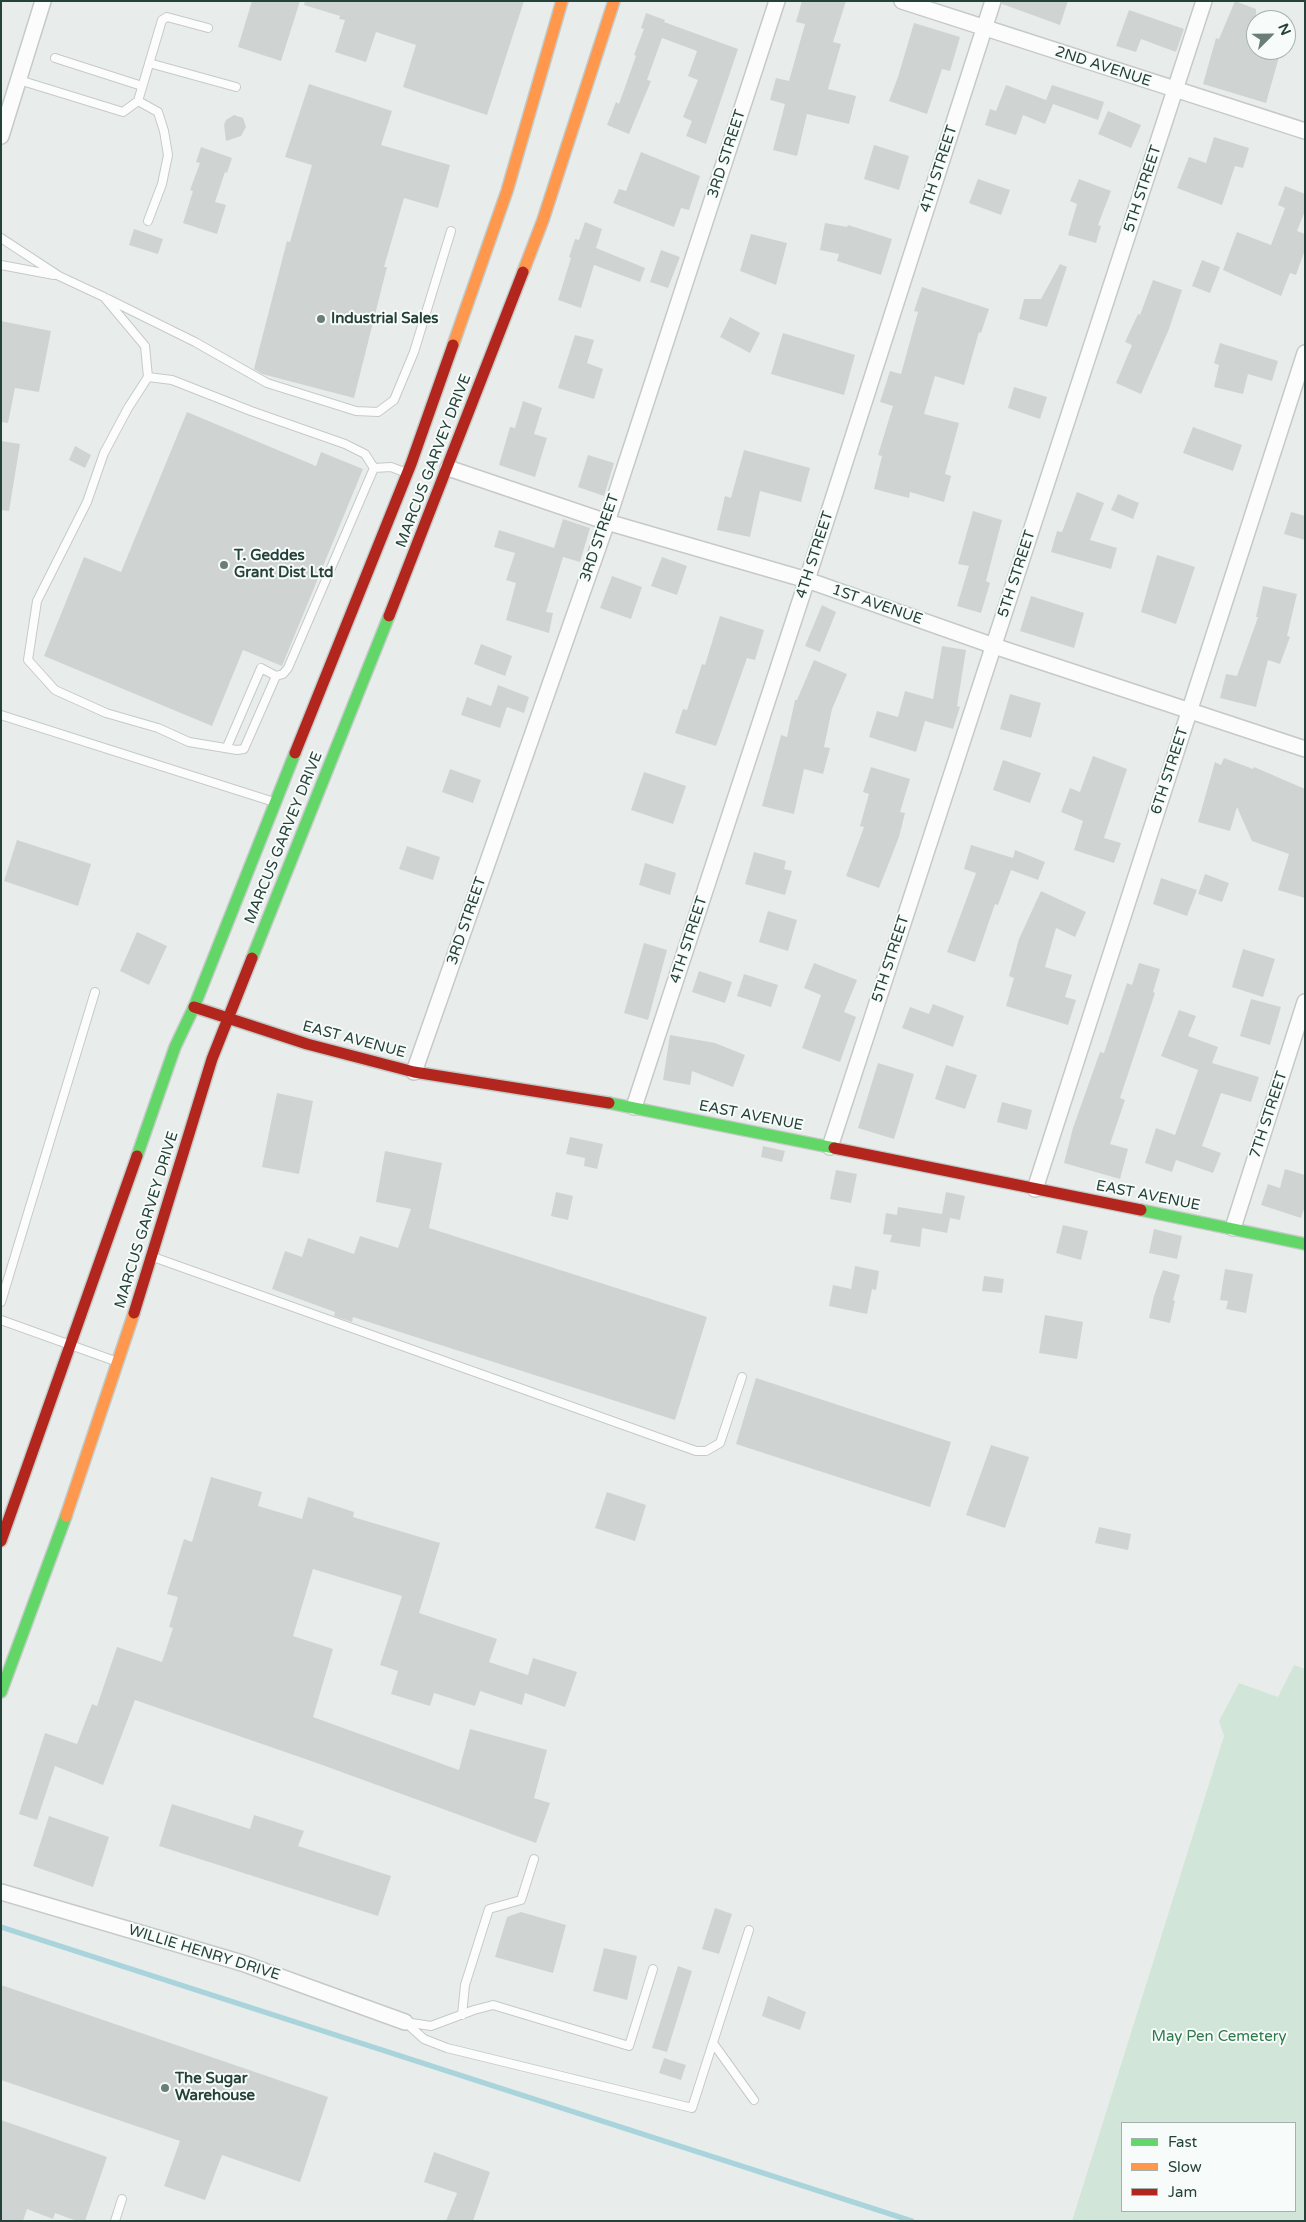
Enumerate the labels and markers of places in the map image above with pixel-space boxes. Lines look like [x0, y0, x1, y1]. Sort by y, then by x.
place label: Industrial Sales [331, 310, 438, 328]
marker: Industrial Sales [315, 313, 327, 325]
place label: T. Geddes Grant Dist Ltd [234, 547, 333, 582]
marker: T. Geddes Grant Dist Ltd [218, 559, 230, 571]
place label: The Sugar Warehouse [175, 2070, 255, 2105]
marker: The Sugar Warehouse [159, 2082, 171, 2094]

